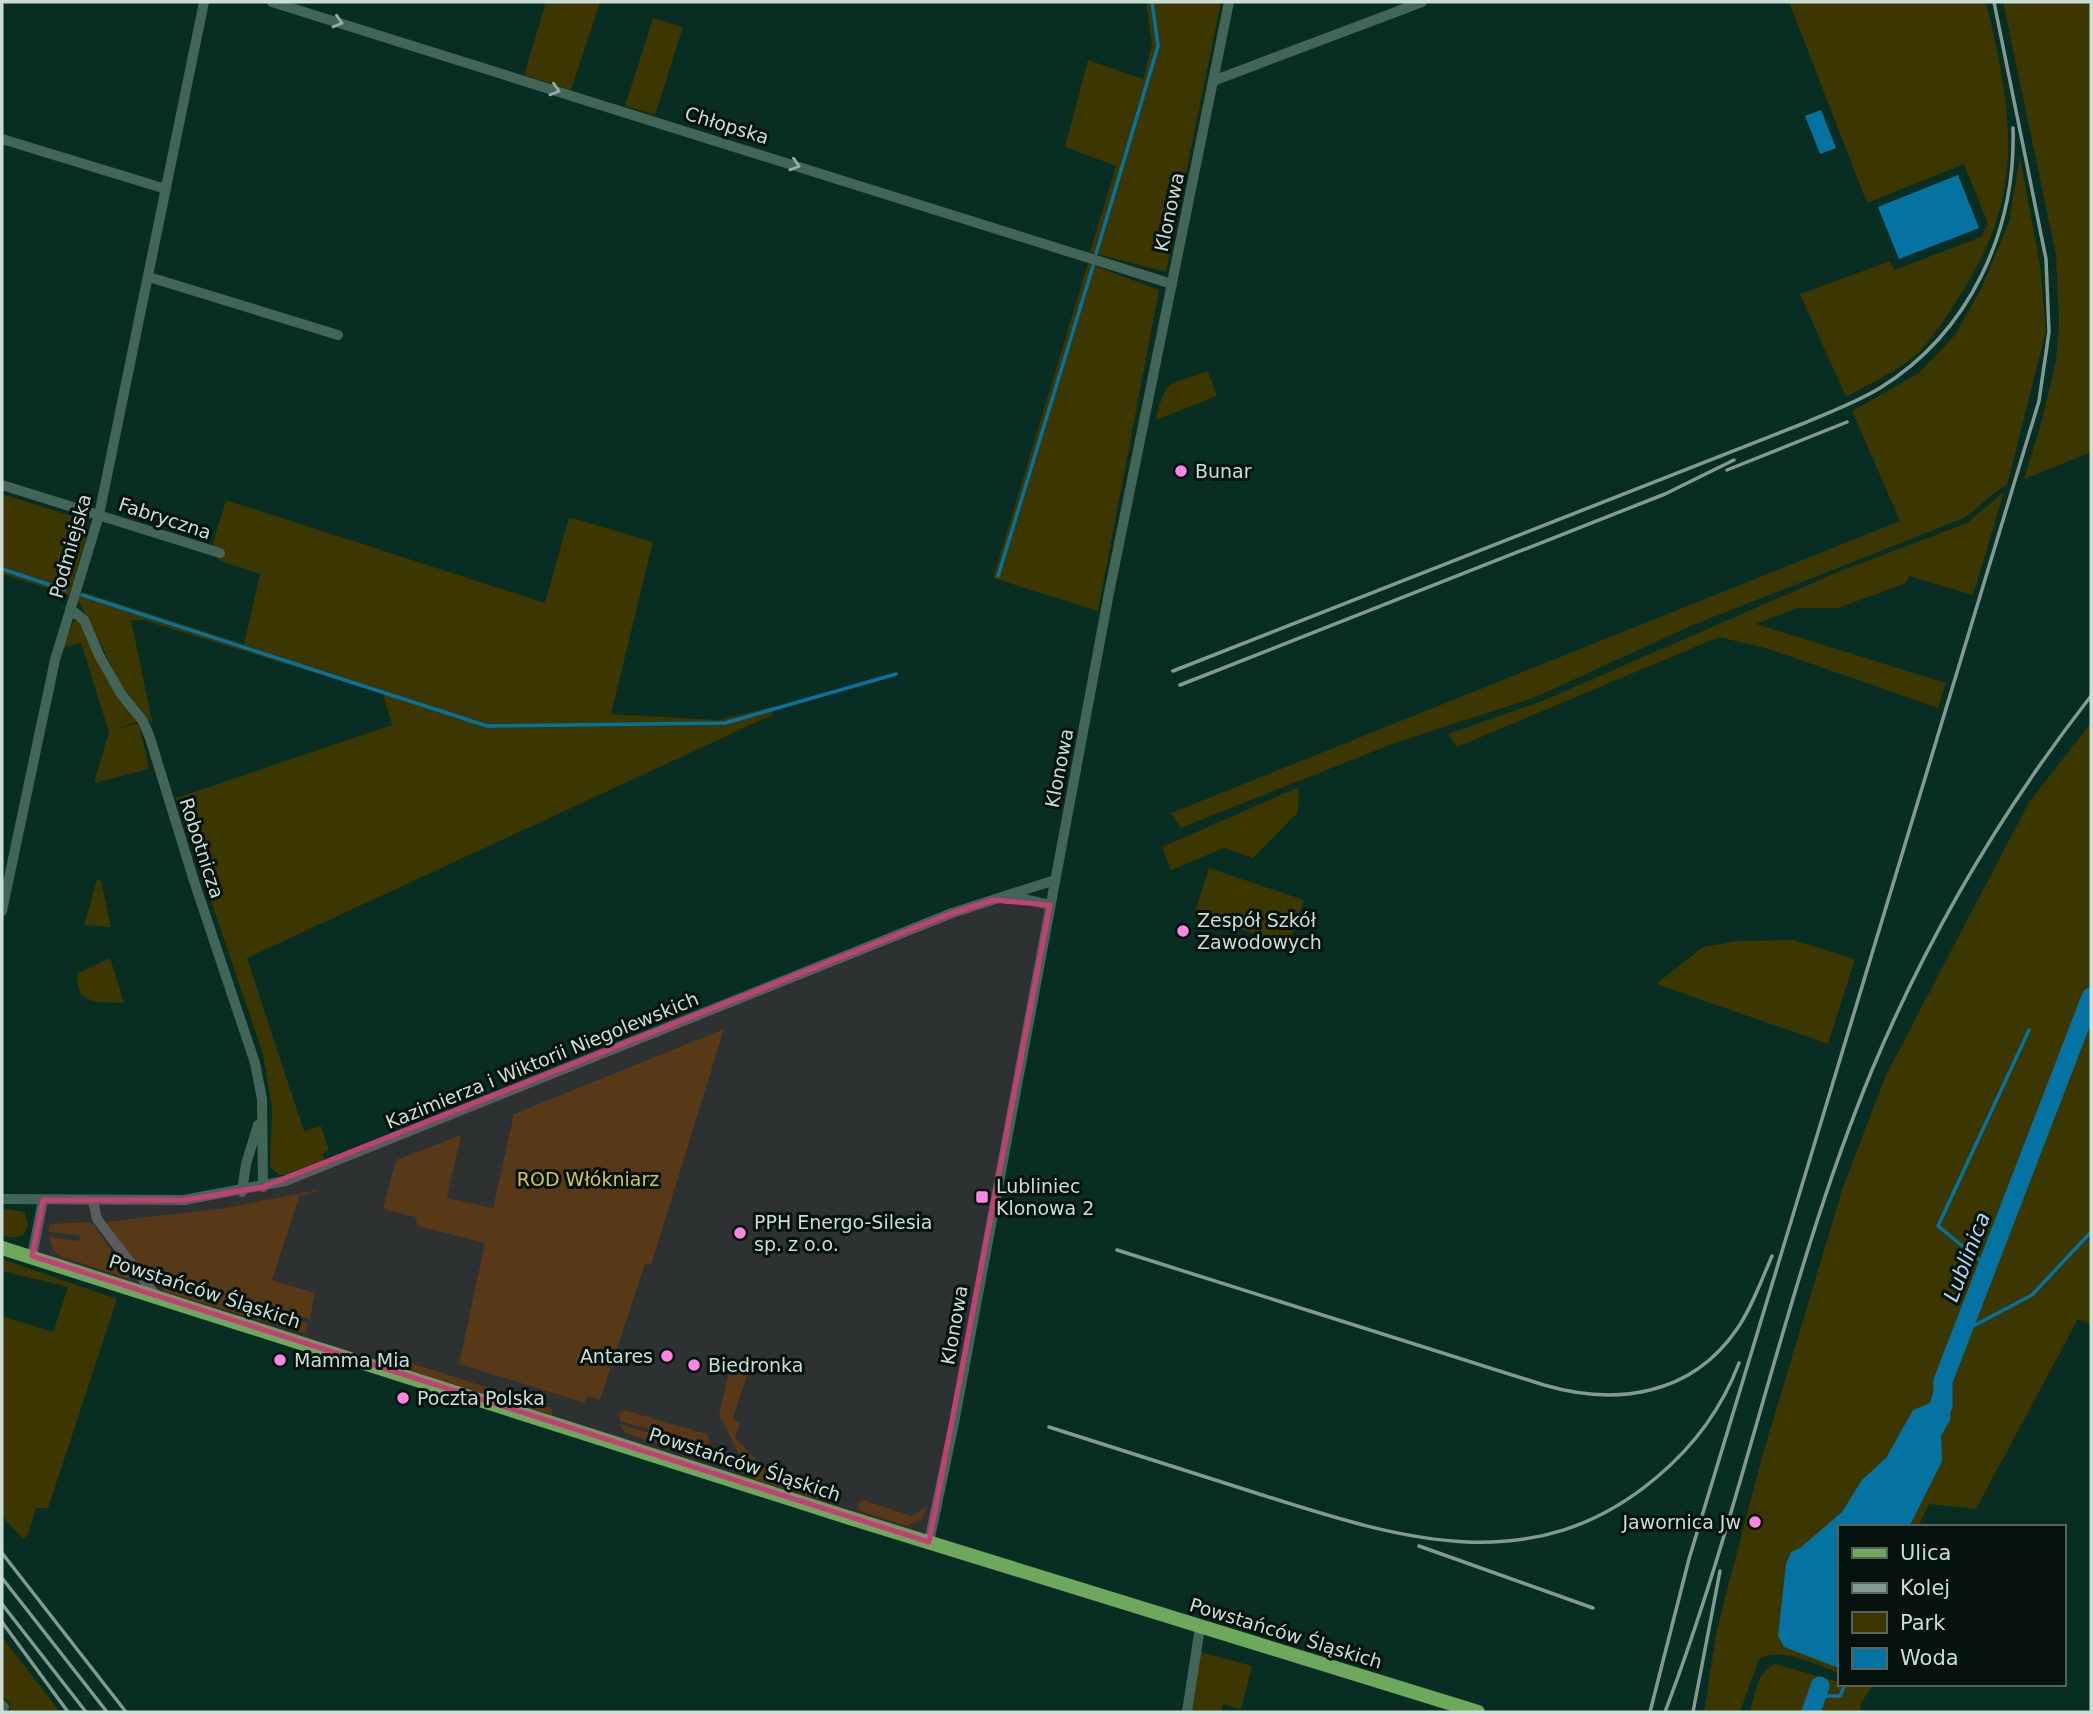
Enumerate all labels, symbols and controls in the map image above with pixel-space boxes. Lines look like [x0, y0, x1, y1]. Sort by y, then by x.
one-way arrow [331, 14, 343, 28]
one-way arrow [548, 81, 560, 96]
street label: Chłopska [682, 102, 772, 148]
one-way arrow [789, 157, 801, 171]
street label: Klonowa [1150, 170, 1188, 254]
place label: Bunar [1195, 460, 1252, 482]
marker: Bunar [1173, 463, 1189, 479]
street label: Podmiejska [45, 491, 95, 601]
street label: Fabryczna [116, 493, 214, 543]
street label: Klonowa [1041, 727, 1077, 809]
street label: Robotnicza [175, 795, 229, 901]
place label: Zespół Szkół Zawodowych [1197, 909, 1322, 953]
marker: Zespół Szkół Zawodowych [1175, 923, 1191, 939]
street label: Kazimierza i Wiktorii Niegolewskich [382, 987, 702, 1133]
park label: ROD Włókniarz [517, 1168, 659, 1190]
place label: Lubliniec Klonowa 2 [996, 1175, 1094, 1219]
marker: Lubliniec Klonowa 2 [974, 1189, 990, 1205]
water label: Lublinica [1939, 1209, 1995, 1305]
place label: PPH Energo-Silesia sp. z o.o. [754, 1211, 932, 1255]
marker: PPH Energo-Silesia sp. z o.o. [732, 1225, 748, 1241]
street label: Powstańców Śląskich [106, 1249, 304, 1332]
street label: Klonowa [936, 1284, 972, 1366]
place label: Antares [580, 1345, 653, 1367]
marker: Antares [659, 1348, 675, 1364]
place label: Mamma Mia [294, 1349, 410, 1371]
marker: Mamma Mia [272, 1352, 288, 1368]
place label: Biedronka [708, 1354, 803, 1376]
marker: Biedronka [686, 1357, 702, 1373]
place label: Poczta Polska [417, 1387, 545, 1409]
marker: Poczta Polska [395, 1390, 411, 1406]
street label: Powstańców Śląskich [646, 1422, 844, 1505]
place label: Jawornica Jw [1622, 1511, 1741, 1533]
marker: Jawornica Jw [1747, 1514, 1763, 1530]
legend [1838, 1525, 2065, 1686]
text: Ulica [1900, 1541, 1951, 1565]
text: Kolej [1900, 1576, 1950, 1600]
street label: Powstańców Śląskich [1187, 1592, 1385, 1673]
text: Park [1900, 1611, 1946, 1635]
text: Woda [1900, 1646, 1959, 1670]

